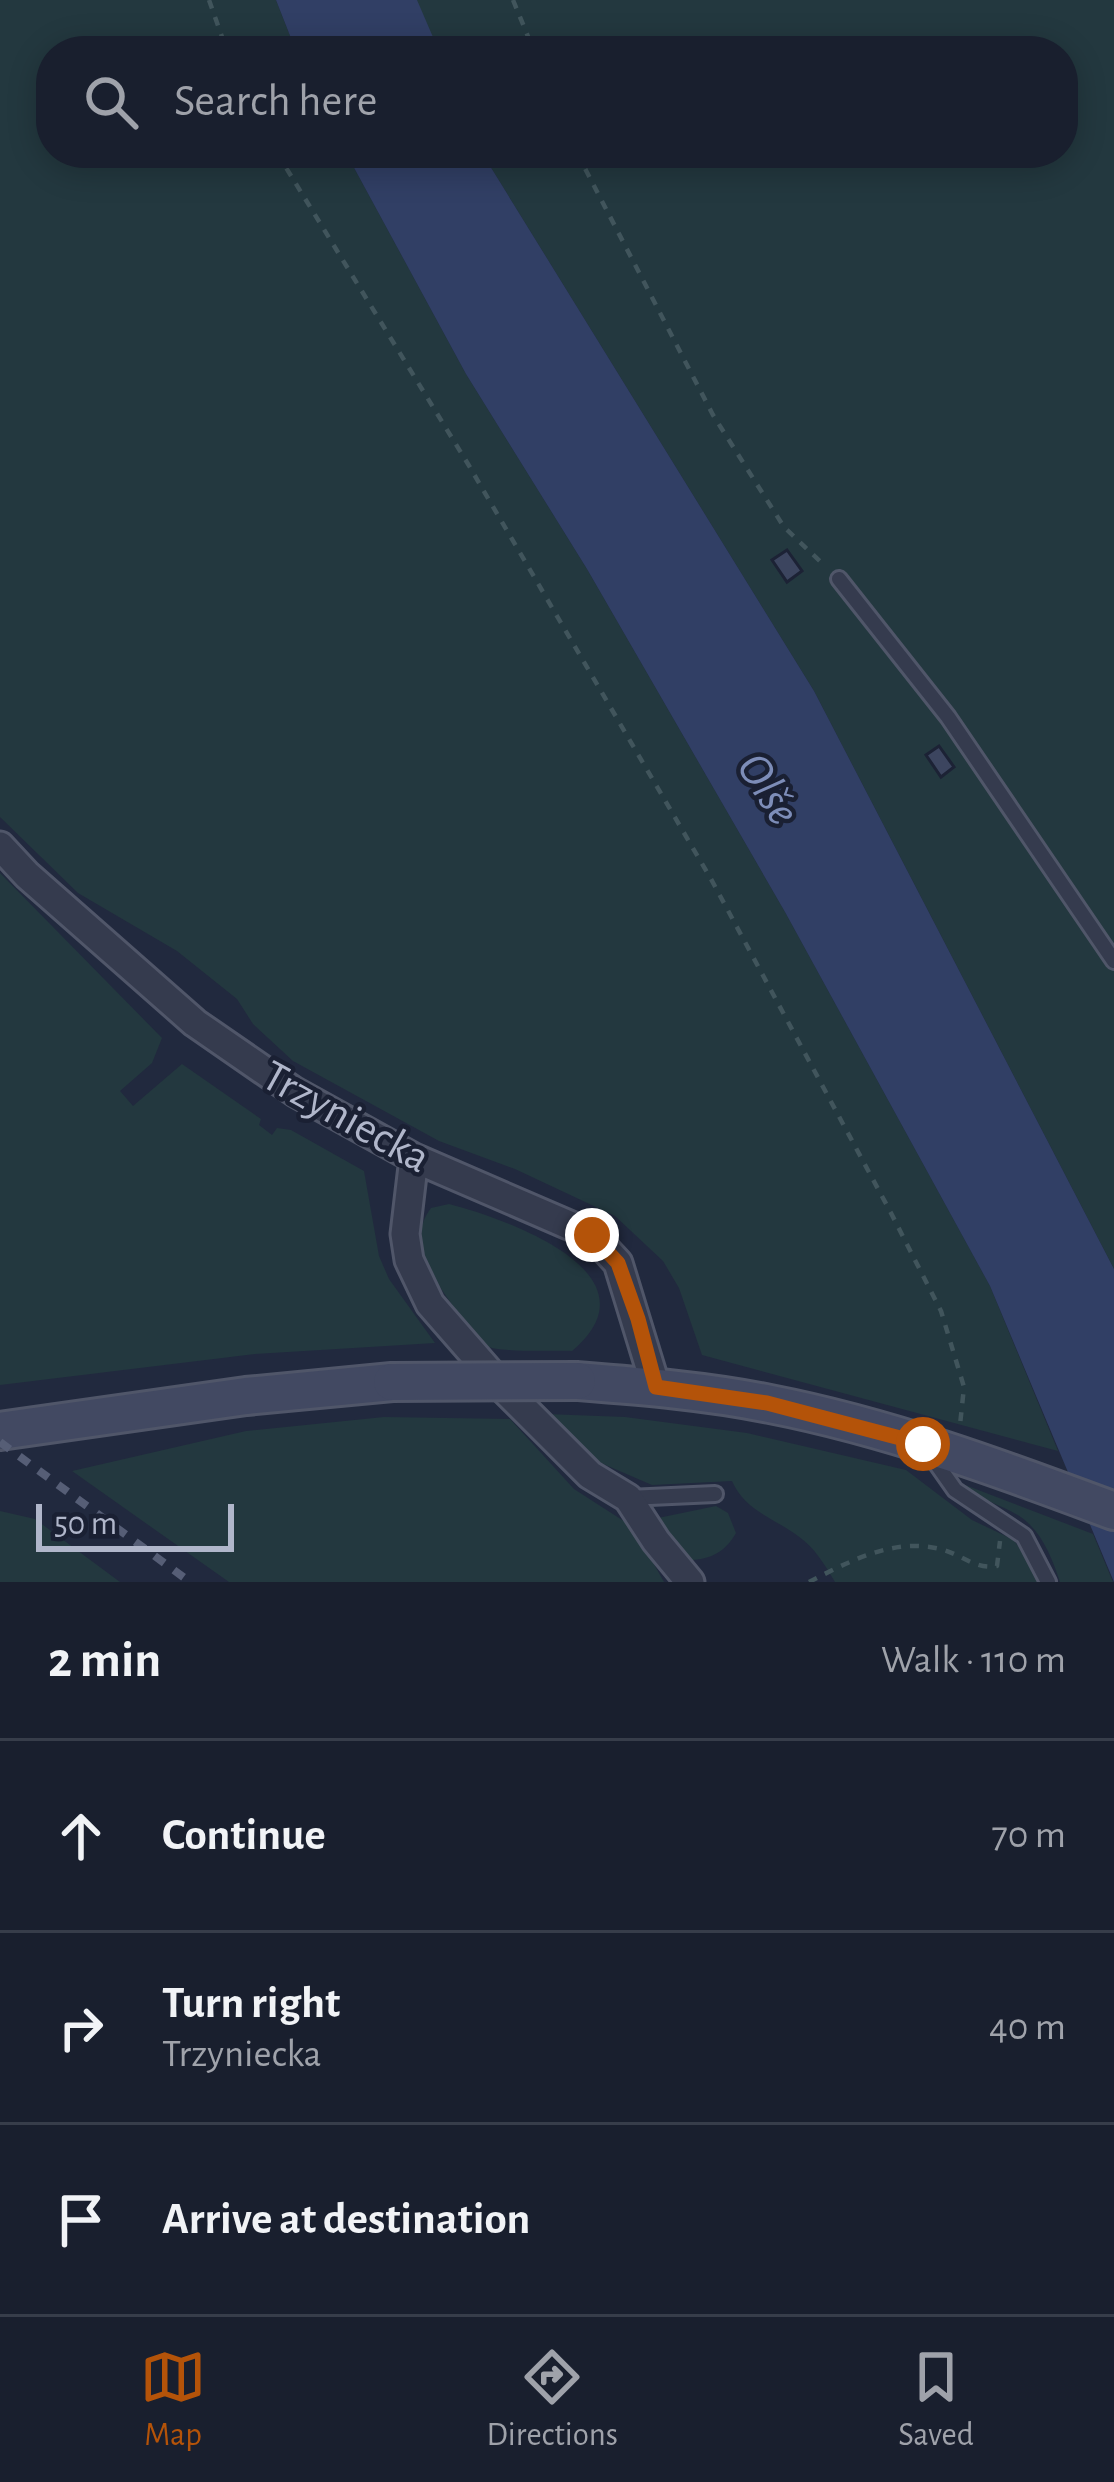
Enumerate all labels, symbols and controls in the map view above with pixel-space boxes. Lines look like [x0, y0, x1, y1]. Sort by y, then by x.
search box [36, 36, 1078, 168]
icon: search [78, 69, 144, 135]
text: Search here [174, 79, 377, 124]
water label: Olše [727, 745, 808, 834]
street label: Trzyniecka [254, 1053, 437, 1181]
route end [565, 1208, 619, 1262]
route start [896, 1417, 950, 1471]
scale bar [36, 1498, 234, 1551]
text: 50 m [54, 1508, 117, 1541]
text: 2 min [48, 1635, 161, 1686]
text: Walk · 110 m [881, 1641, 1066, 1680]
icon: ahead [48, 1803, 114, 1869]
text: Continue [162, 1813, 326, 1858]
text: 70 m [992, 1816, 1066, 1855]
text: Turn right [162, 1981, 340, 2026]
icon: right [48, 1995, 114, 2061]
text: 40 m [989, 2008, 1066, 2047]
text: Trzyniecka [162, 2035, 322, 2074]
icon: arrive [48, 2187, 114, 2253]
text: Arrive at destination [162, 2197, 530, 2242]
tab: Map [140, 2344, 206, 2456]
tab: Directions [486, 2344, 618, 2456]
tab: Saved [898, 2344, 974, 2456]

